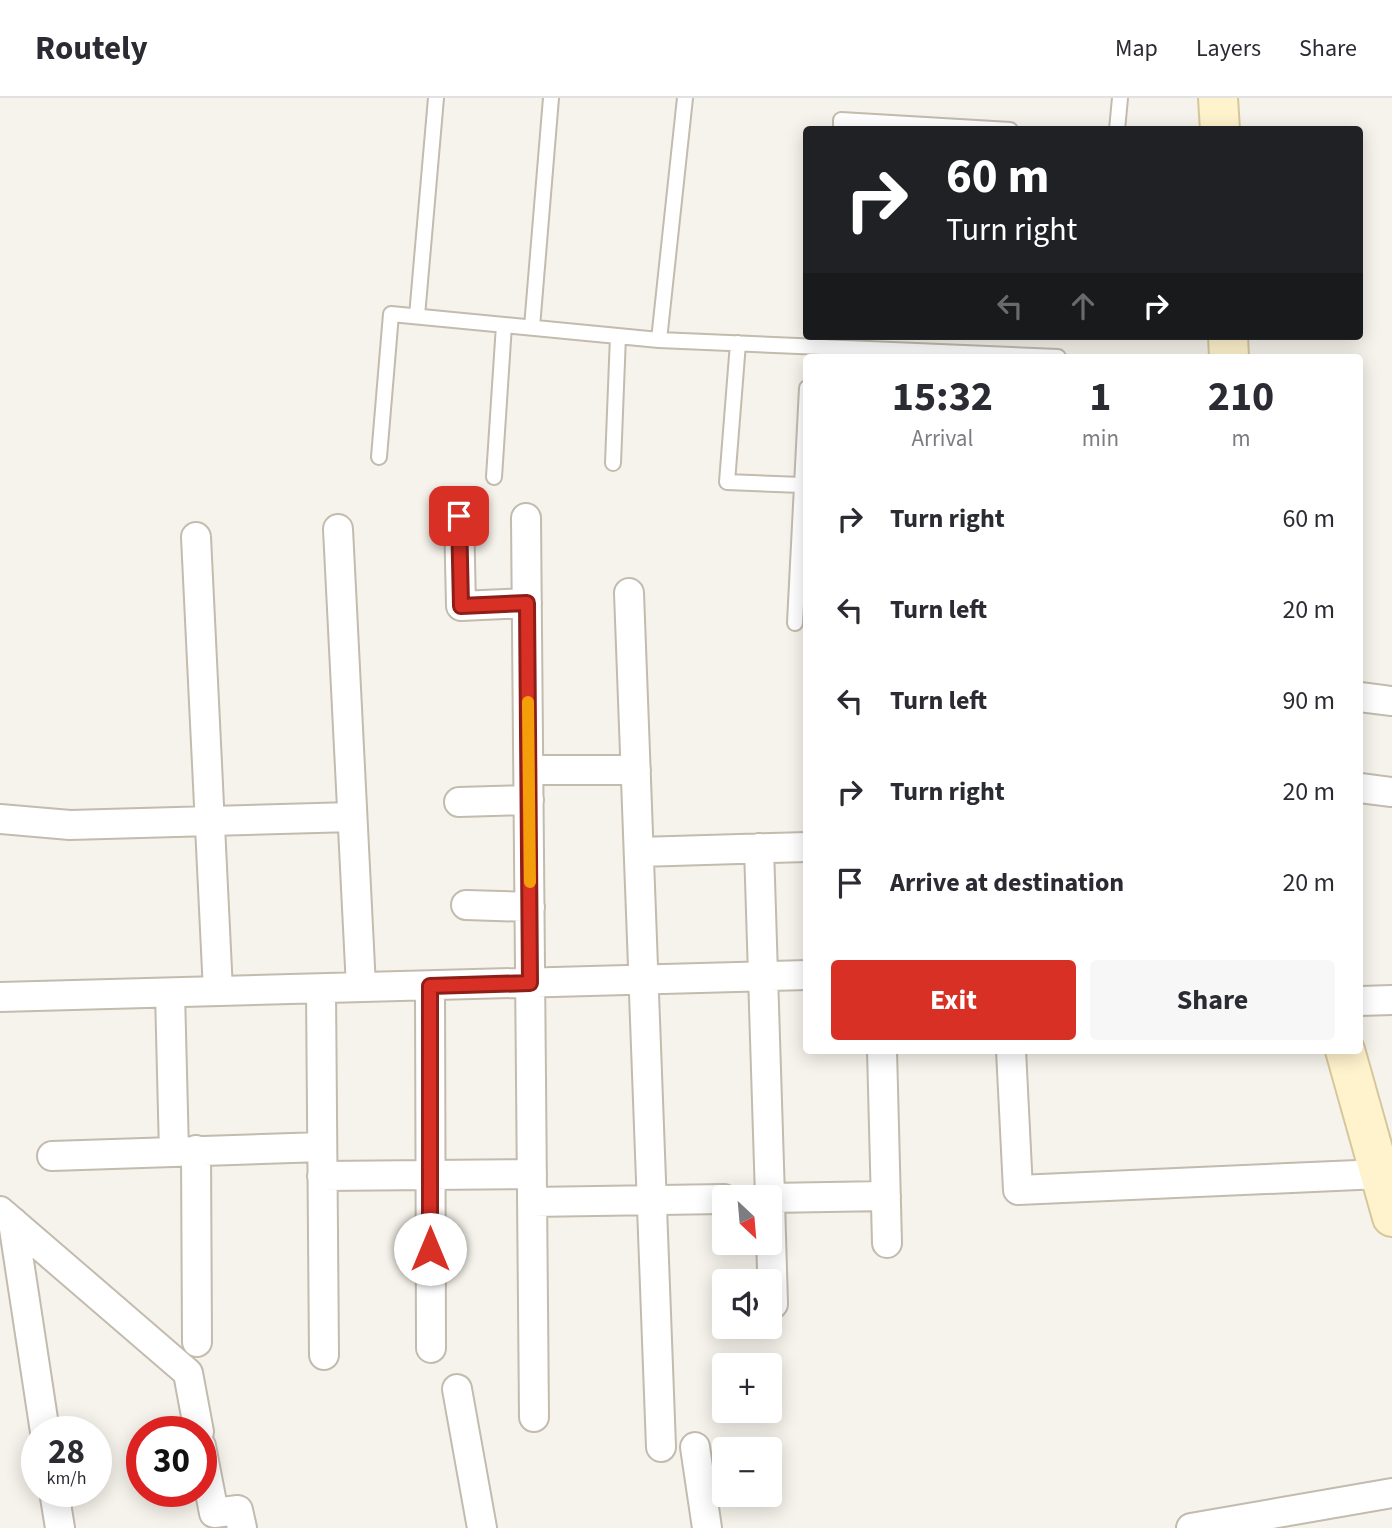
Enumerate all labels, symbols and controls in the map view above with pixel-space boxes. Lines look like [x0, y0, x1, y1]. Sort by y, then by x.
text: Routely [35, 25, 148, 72]
text: Map [1115, 31, 1158, 66]
text: Layers [1196, 31, 1261, 66]
text: Share [1299, 31, 1357, 66]
text: 60 m [946, 142, 1050, 212]
icon: right [831, 154, 922, 245]
text: Turn right [946, 207, 1077, 253]
icon: left [991, 287, 1029, 325]
icon: ahead [1064, 287, 1102, 325]
icon: right [1137, 287, 1175, 325]
text: 15:32 [892, 367, 993, 427]
text: 1 [1089, 367, 1111, 427]
text: 210 [1208, 367, 1274, 427]
text: Arrival [911, 422, 973, 455]
text: min [1082, 422, 1119, 455]
text: m [1231, 422, 1251, 455]
pin [429, 486, 489, 546]
icon: arrive [440, 497, 478, 535]
icon: right [831, 500, 869, 538]
text: Turn right [890, 500, 1005, 537]
text: 60 m [1282, 500, 1335, 537]
icon: left [831, 591, 869, 629]
text: Turn left [890, 591, 987, 628]
text: 20 m [1282, 591, 1335, 628]
icon: left [831, 682, 869, 720]
text: Turn left [890, 682, 987, 719]
text: 90 m [1282, 682, 1335, 719]
icon: right [831, 773, 869, 811]
text: Turn right [890, 773, 1005, 810]
text: 20 m [1282, 773, 1335, 810]
icon: arrive [831, 864, 869, 902]
text: Arrive at destination [890, 864, 1124, 901]
text: 20 m [1282, 864, 1335, 901]
button: Exit [831, 960, 1076, 1040]
button: Share [1090, 960, 1335, 1040]
north arrow [712, 1185, 782, 1255]
map controls [712, 1185, 782, 1507]
position arrow [393, 1212, 467, 1286]
button: sound [712, 1269, 782, 1339]
button: + [712, 1353, 782, 1423]
speed limit sign: 30 [126, 1416, 217, 1507]
text: 28 [48, 1427, 85, 1477]
button: − [712, 1437, 782, 1507]
text: km/h [47, 1466, 86, 1491]

